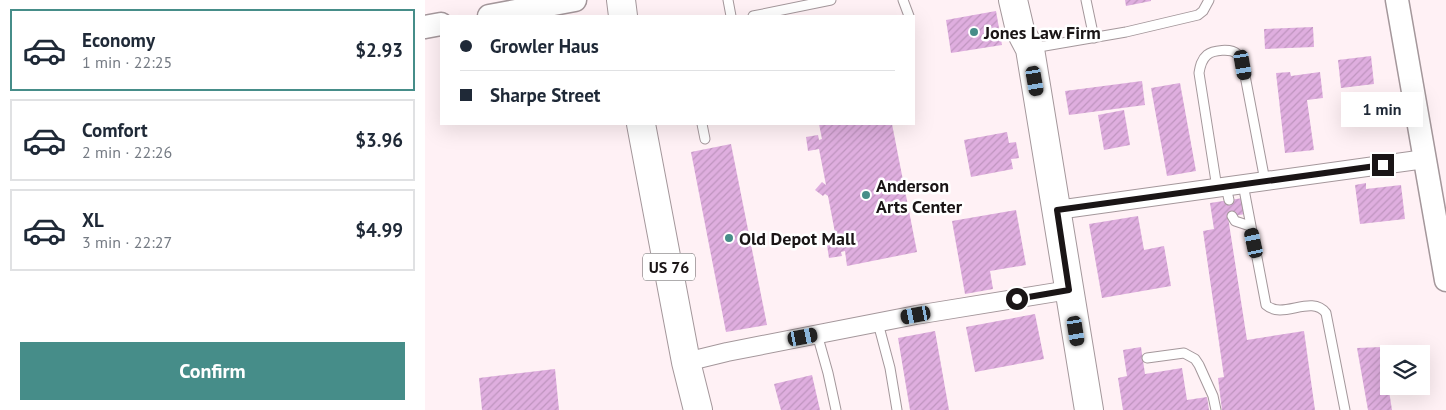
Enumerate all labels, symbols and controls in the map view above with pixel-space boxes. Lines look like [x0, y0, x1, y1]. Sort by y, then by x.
place label: Jones Law Firm [983, 21, 1101, 44]
marker: Jones Law Firm [968, 26, 980, 38]
icon: car [22, 28, 67, 73]
text: Economy [82, 28, 155, 52]
text: Growler Haus [490, 34, 599, 58]
text: $2.93 [355, 38, 403, 62]
car [1233, 49, 1252, 81]
text: 1 min · 22:25 [82, 52, 172, 72]
car [1025, 65, 1044, 97]
text: Sharpe Street [490, 83, 600, 107]
callout: 1 min [1342, 92, 1424, 128]
text: 1 min [1362, 99, 1402, 119]
icon: car [22, 118, 67, 163]
text: Comfort [82, 118, 148, 142]
text: $3.96 [355, 128, 403, 152]
text: 2 min · 22:26 [82, 142, 172, 162]
route end [1372, 154, 1394, 176]
place label: Anderson Arts Center [876, 174, 963, 218]
marker: Anderson Arts Center [860, 189, 872, 201]
icon: car [22, 208, 67, 253]
text: XL [82, 208, 104, 232]
text: $4.99 [355, 218, 403, 242]
place label: Old Depot Mall [739, 227, 856, 250]
car [1243, 227, 1264, 259]
text: 3 min · 22:27 [82, 232, 172, 252]
marker: Old Depot Mall [723, 232, 735, 244]
road number: US 76 [643, 253, 695, 280]
route start [1006, 288, 1028, 310]
car [899, 305, 932, 325]
car [1066, 315, 1085, 347]
car [786, 327, 819, 347]
button: Confirm [20, 342, 405, 400]
map controls [1380, 345, 1430, 395]
button: layers [1380, 345, 1430, 395]

